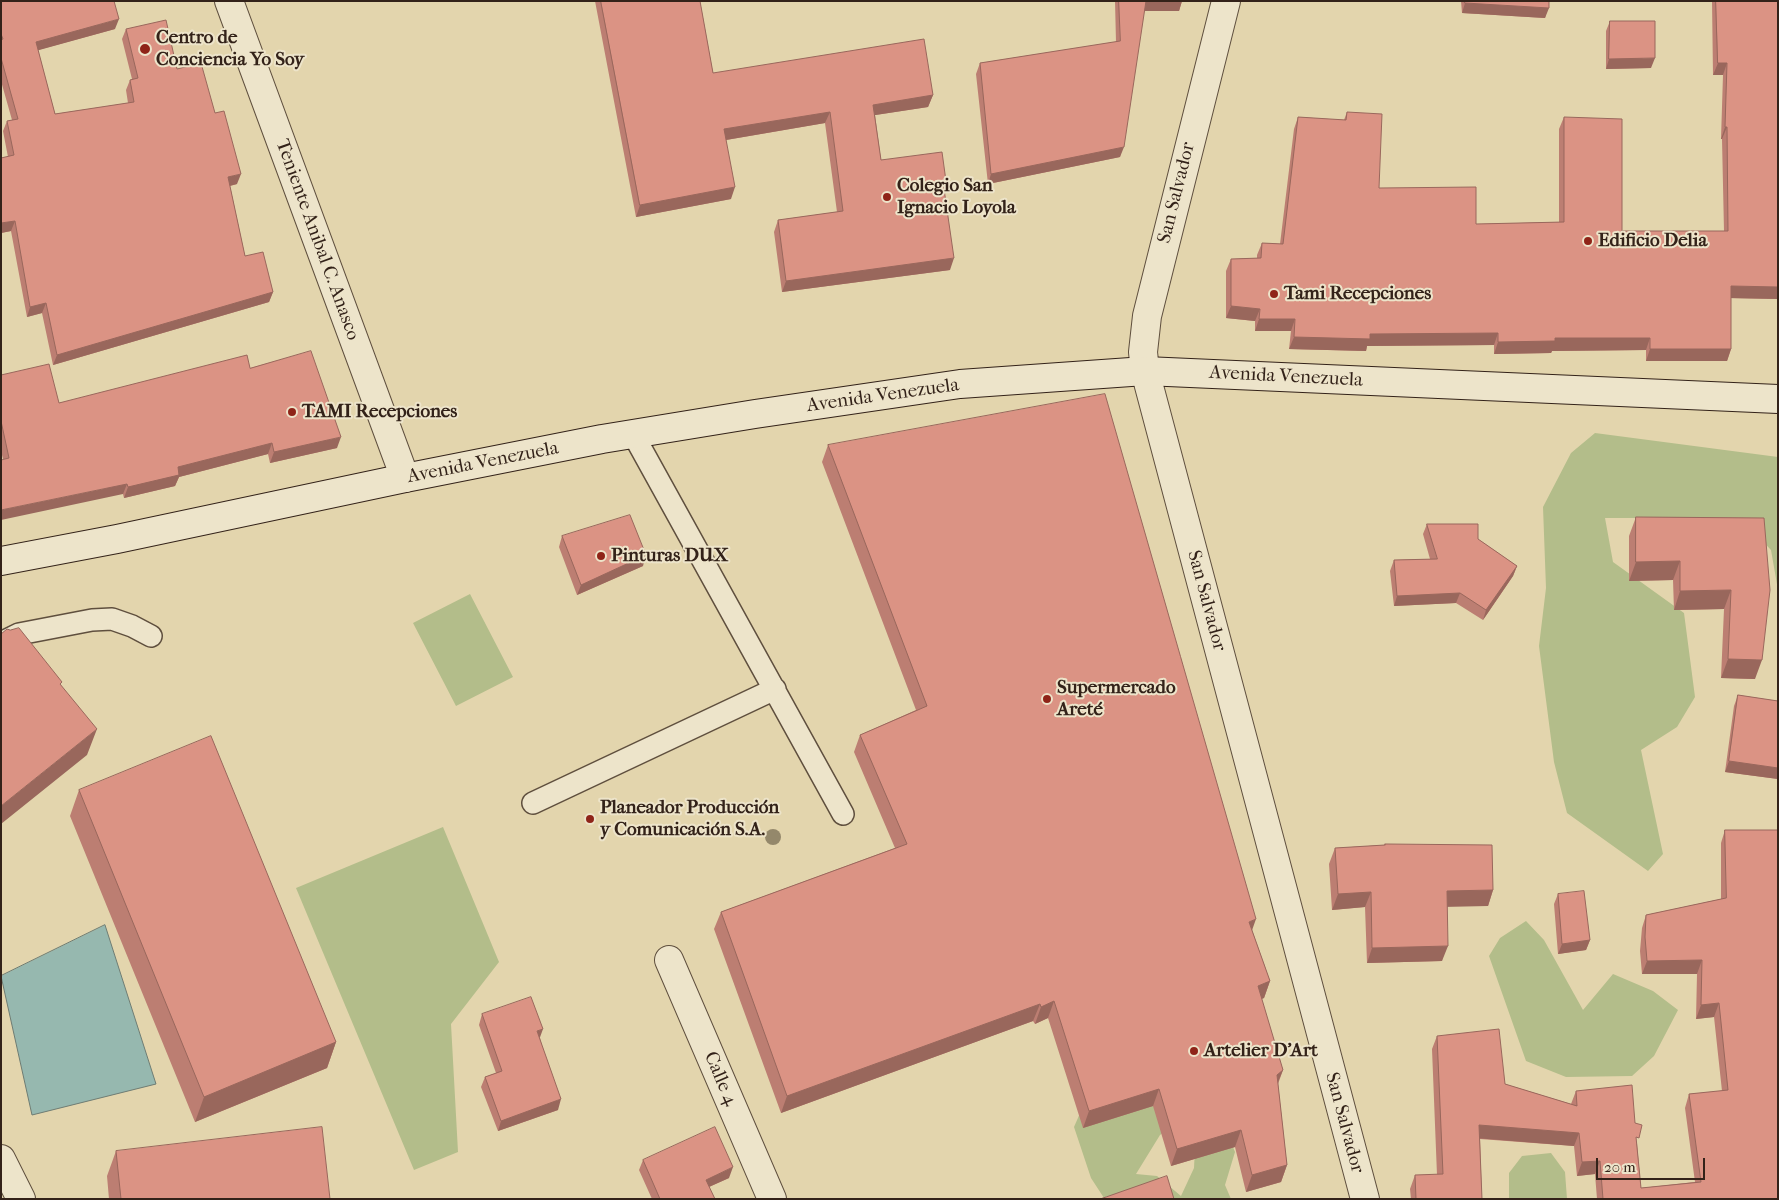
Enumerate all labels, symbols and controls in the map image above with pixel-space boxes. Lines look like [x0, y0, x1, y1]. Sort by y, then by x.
place label: Centro de Conciencia Yo Soy [156, 27, 304, 71]
marker: Centro de Conciencia Yo Soy [138, 42, 152, 56]
street label: Teniente Anibal C. Anasco [270, 136, 364, 344]
street label: San Salvador [1153, 140, 1201, 246]
place label: Colegio San Ignacio Loyola [897, 175, 1016, 219]
marker: Colegio San Ignacio Loyola [881, 191, 893, 203]
place label: Edificio Delia [1598, 230, 1707, 252]
marker: Edificio Delia [1582, 235, 1594, 247]
place label: Tami Recepciones [1284, 283, 1431, 305]
marker: Tami Recepciones [1268, 288, 1280, 300]
street label: Avenida Venezuela [1209, 362, 1363, 392]
street label: Avenida Venezuela [805, 374, 961, 418]
place label: TAMI Recepciones [302, 401, 457, 423]
marker: TAMI Recepciones [286, 406, 298, 418]
street label: Avenida Venezuela [405, 437, 561, 489]
place label: Pinturas DUX [611, 545, 728, 567]
street label: San Salvador [1182, 548, 1230, 654]
marker: Pinturas DUX [595, 550, 607, 562]
place label: Supermercado Areté [1057, 677, 1176, 721]
marker: Supermercado Areté [1041, 693, 1053, 705]
place label: Planeador Producción y Comunicación S.A. [600, 797, 779, 841]
marker: Planeador Producción y Comunicación S.A. [584, 813, 596, 825]
place label: Artelier D'Art [1204, 1040, 1318, 1062]
marker: Artelier D'Art [1188, 1045, 1200, 1057]
street label: Calle 4 [698, 1048, 742, 1110]
street label: San Salvador [1320, 1070, 1368, 1176]
scale bar [1599, 1148, 1708, 1180]
text: 20 m [1604, 1158, 1636, 1176]

